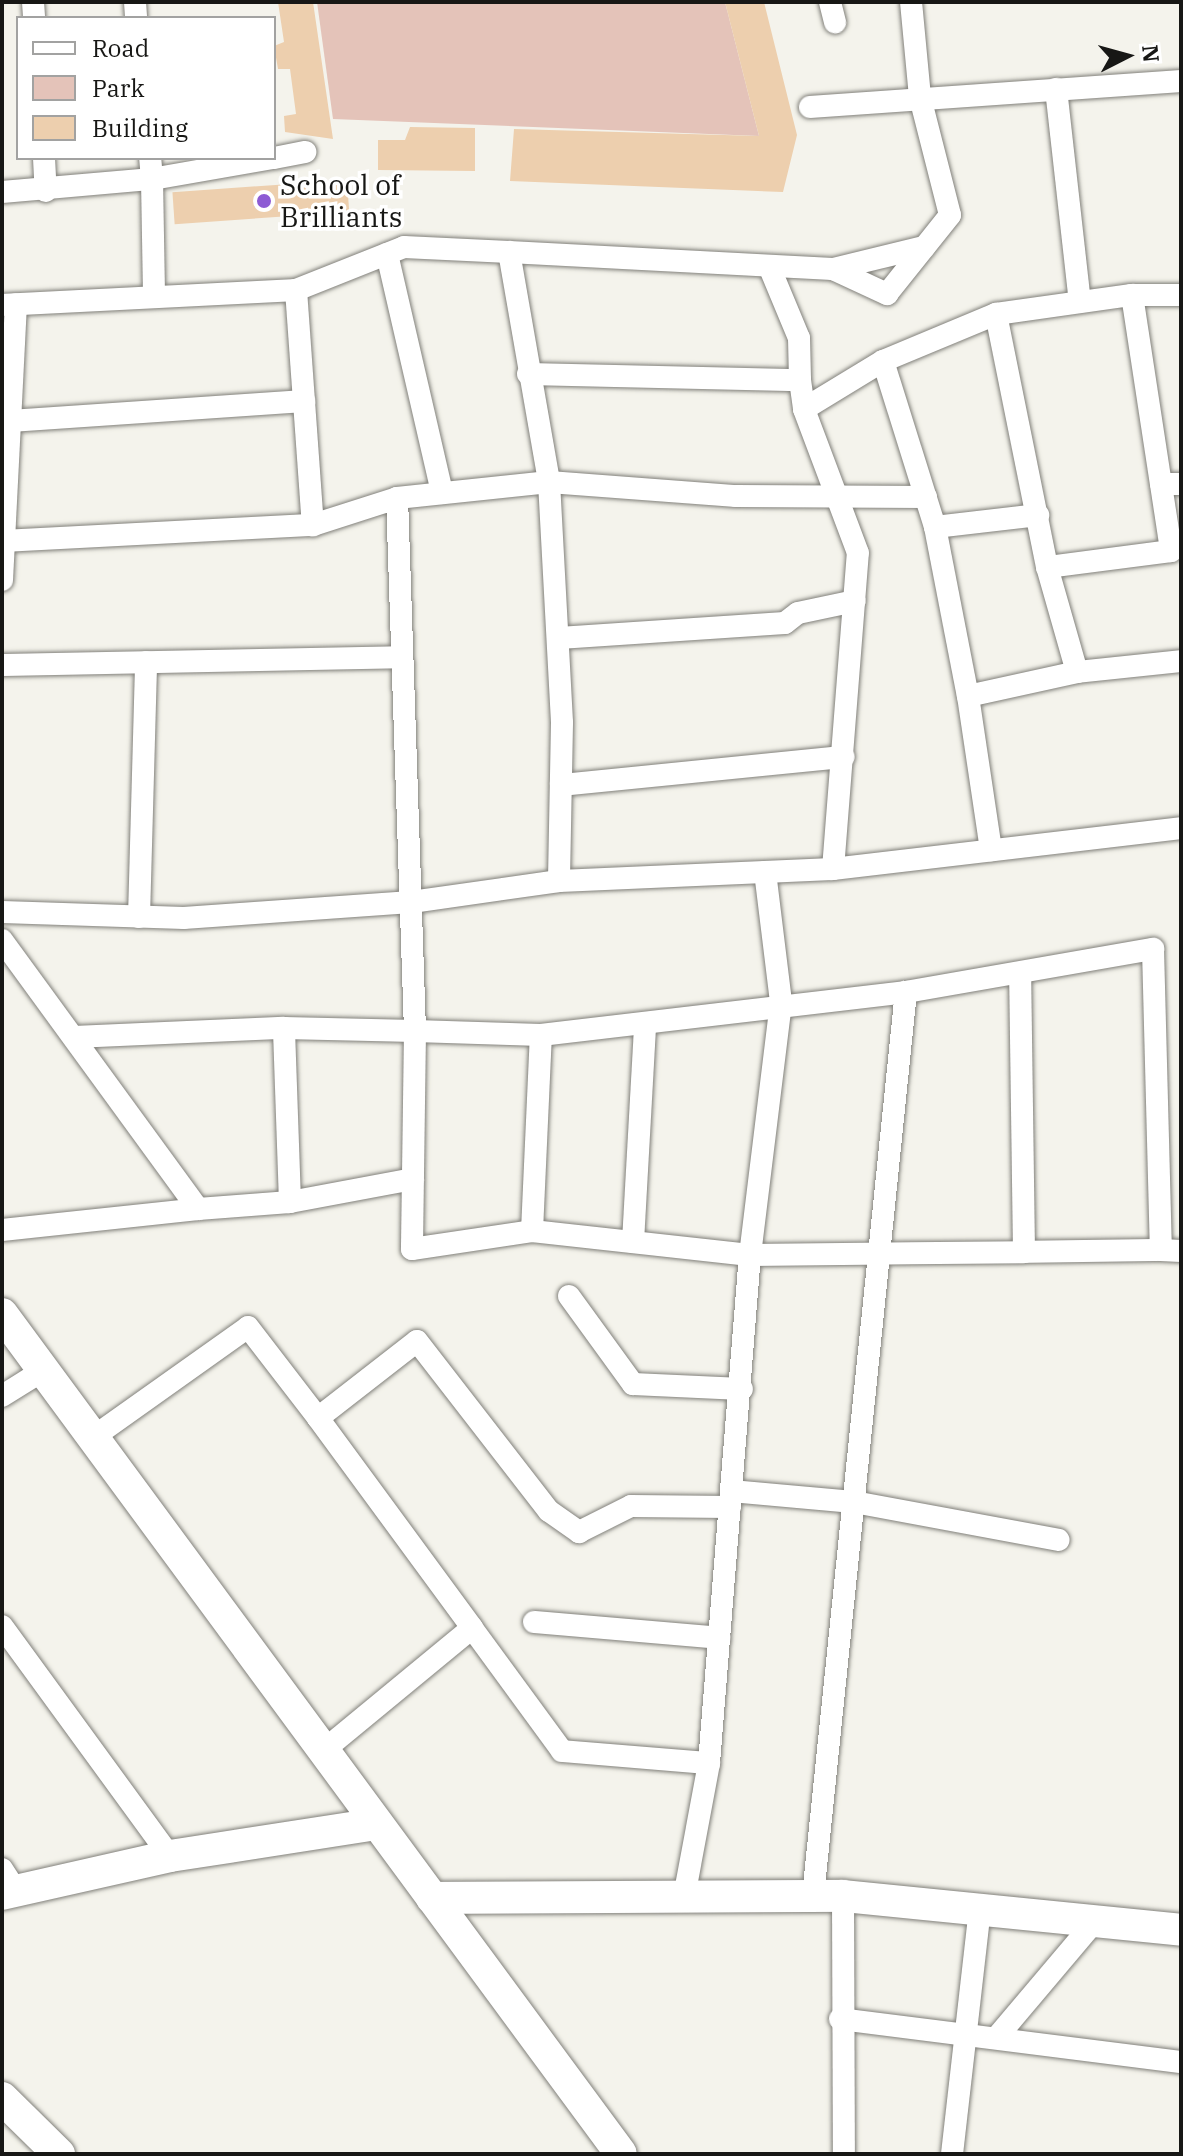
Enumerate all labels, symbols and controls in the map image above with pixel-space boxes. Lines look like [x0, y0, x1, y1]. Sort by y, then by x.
legend [16, 16, 276, 160]
north arrow [1087, 16, 1167, 96]
text: Road [92, 32, 149, 64]
text: N [1136, 43, 1167, 64]
text: Park [92, 72, 144, 104]
text: Building [92, 112, 188, 144]
place label: School of Brilliants [280, 168, 402, 234]
marker: School of Brilliants [255, 192, 273, 210]

